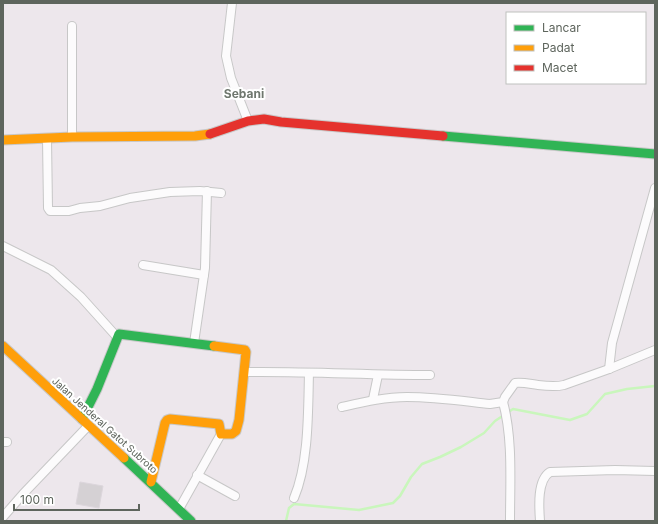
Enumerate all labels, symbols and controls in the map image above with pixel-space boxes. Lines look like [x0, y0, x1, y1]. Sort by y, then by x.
legend [506, 12, 646, 84]
text: Lancar [542, 20, 581, 35]
text: Padat [542, 40, 574, 55]
text: Macet [542, 60, 577, 75]
district label: Sebani [224, 86, 264, 101]
street label: Jalan Jenderal Gatot Subroto [50, 374, 160, 476]
scale bar [14, 486, 139, 512]
text: 100 m [20, 492, 54, 507]

